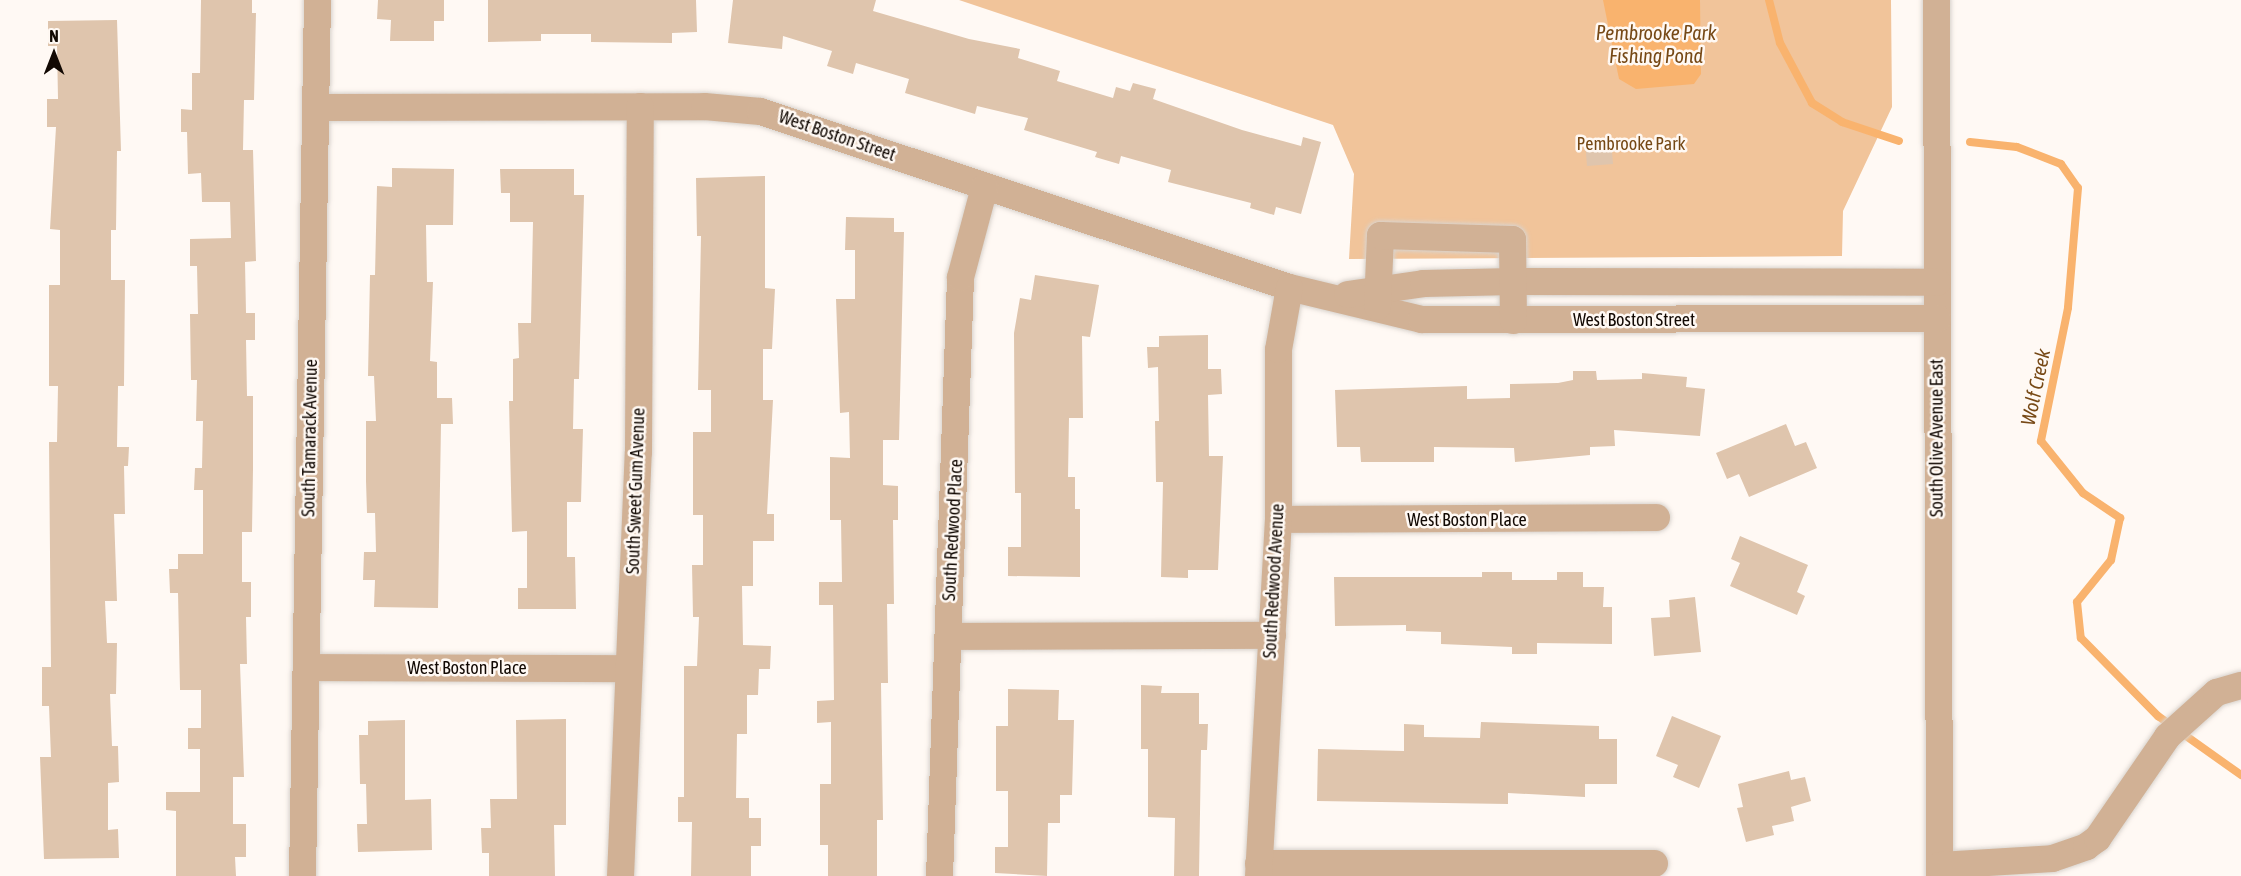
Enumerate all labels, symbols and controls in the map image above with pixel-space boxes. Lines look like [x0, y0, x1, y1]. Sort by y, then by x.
water label: Pembrooke Park Fishing Pond [1596, 20, 1716, 67]
north arrow [24, 24, 84, 84]
text: N [49, 27, 59, 45]
street label: West Boston Street [776, 106, 898, 166]
park label: Pembrooke Park [1577, 133, 1685, 155]
street label: West Boston Street [1573, 309, 1695, 331]
water label: Wolf Creek [2015, 346, 2055, 428]
street label: South Tamarack Avenue [298, 359, 322, 517]
street label: South Olive Avenue East [1926, 359, 1948, 517]
street label: South Sweet Gum Avenue [622, 407, 650, 575]
street label: South Redwood Place [938, 459, 968, 601]
street label: South Redwood Avenue [1259, 503, 1289, 659]
street label: West Boston Place [1407, 509, 1527, 531]
street label: West Boston Place [407, 657, 527, 679]

